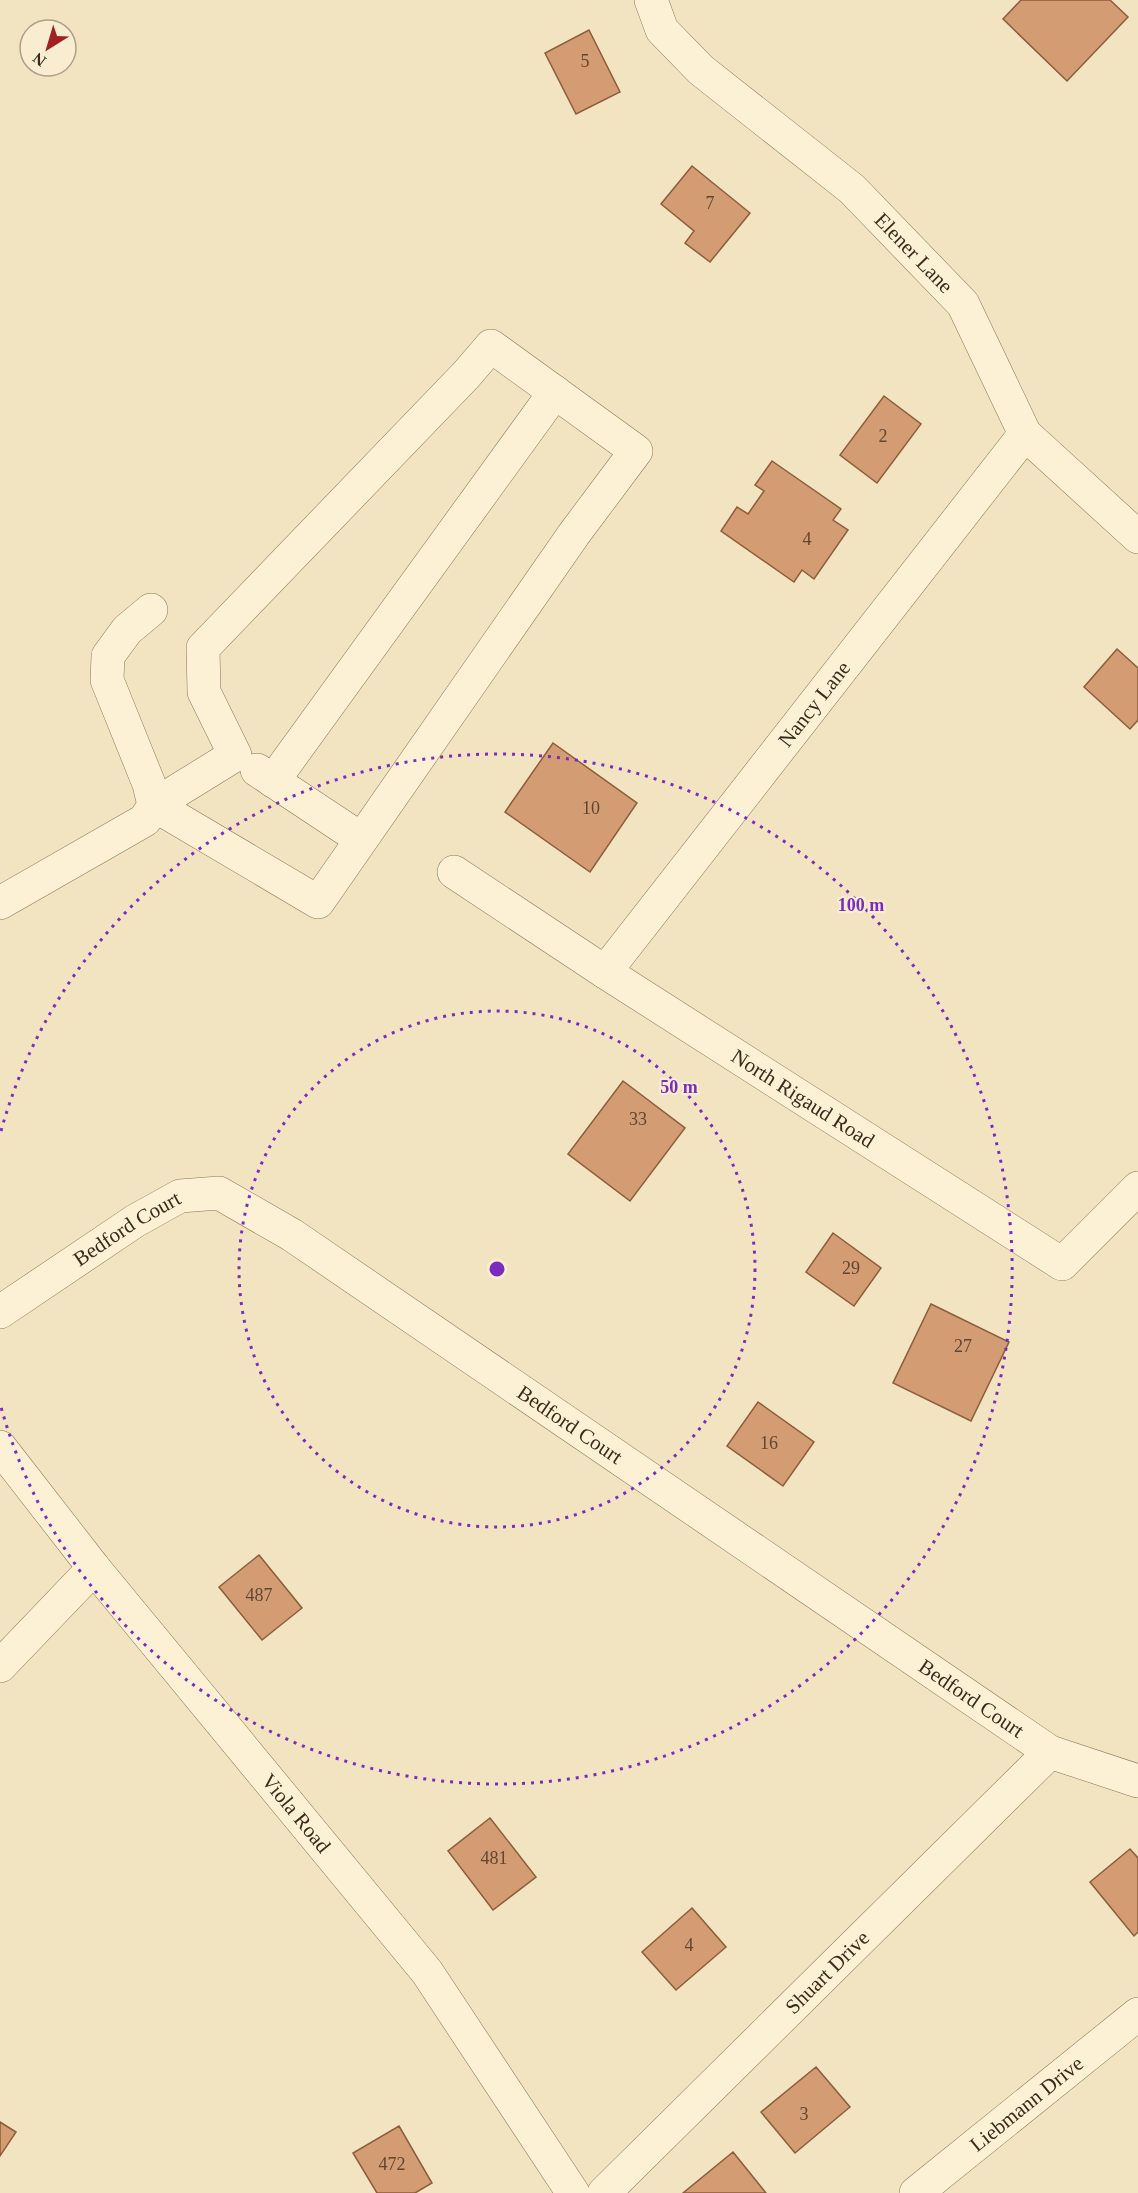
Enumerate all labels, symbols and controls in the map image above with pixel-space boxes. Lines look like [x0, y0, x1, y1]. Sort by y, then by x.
north arrow [18, 18, 78, 78]
text: N [29, 49, 49, 70]
house number: 5 [581, 51, 590, 71]
house number: 7 [706, 193, 715, 213]
street label: Elener Lane [870, 208, 958, 298]
house number: 2 [879, 426, 888, 446]
house number: 4 [803, 529, 812, 549]
street label: Nancy Lane [773, 656, 855, 752]
house number: 10 [582, 798, 600, 818]
text: 100 m [838, 895, 884, 915]
street label: North Rigaud Road [727, 1044, 879, 1153]
text: 50 m [660, 1077, 698, 1097]
house number: 33 [629, 1109, 647, 1129]
street label: Bedford Court [69, 1186, 185, 1271]
house number: 29 [842, 1258, 860, 1278]
centre of rings [487, 1259, 507, 1279]
house number: 27 [954, 1336, 972, 1356]
street label: Bedford Court [513, 1380, 627, 1469]
house number: 16 [760, 1433, 778, 1453]
house number: 487 [246, 1585, 273, 1605]
street label: Bedford Court [914, 1654, 1029, 1743]
street label: Viola Road [257, 1769, 336, 1858]
house number: 481 [481, 1848, 508, 1868]
street label: Shuart Drive [780, 1926, 874, 2019]
house number: 4 [685, 1935, 694, 1955]
street label: Liebmann Drive [965, 2051, 1088, 2157]
house number: 3 [800, 2104, 809, 2124]
house number: 472 [379, 2154, 406, 2174]

